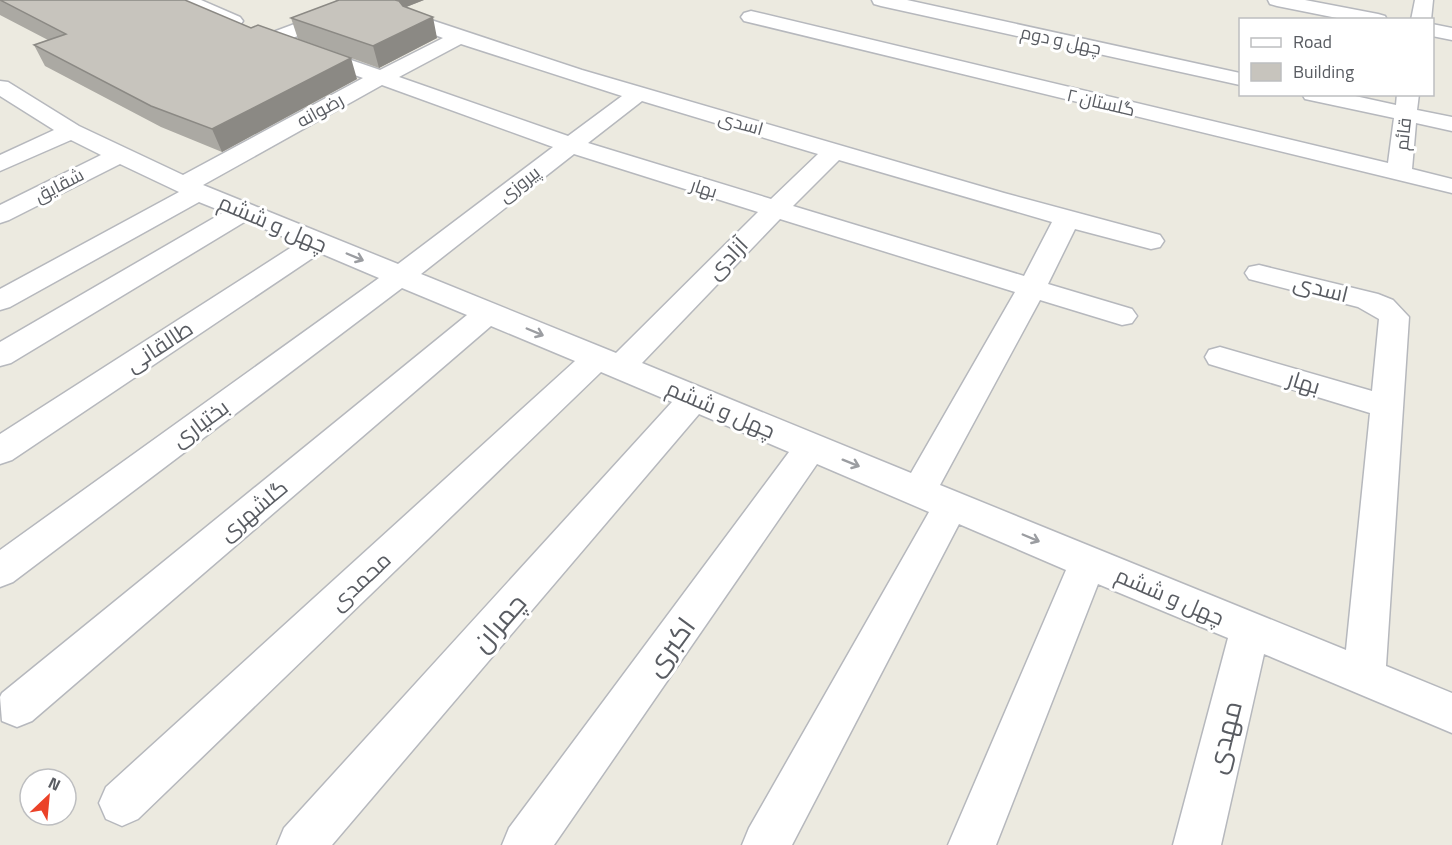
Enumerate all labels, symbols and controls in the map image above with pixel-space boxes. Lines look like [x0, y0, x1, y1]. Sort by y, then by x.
street label: چهل و دوم [1018, 18, 1104, 62]
legend [1239, 18, 1434, 96]
text: Road [1293, 28, 1332, 55]
text: Building [1293, 58, 1354, 85]
street label: گلستان ۲ [1064, 81, 1138, 123]
street label: رضوانه [292, 86, 348, 134]
street label: اسدی [715, 104, 767, 142]
street label: قائم [1388, 116, 1418, 152]
street label: پیروزی [492, 159, 546, 209]
street label: شقایق [29, 161, 89, 209]
street label: بهار [686, 171, 721, 205]
street label: چهل و ششم [213, 185, 333, 261]
street label: آزادی [698, 229, 756, 287]
one-way arrow [346, 252, 364, 263]
street label: اسدی [1290, 265, 1352, 311]
street label: طالقانی [118, 311, 200, 381]
one-way arrow [526, 327, 544, 338]
street label: بهار [1281, 360, 1325, 403]
street label: چهل و ششم [661, 371, 781, 447]
street label: بختیاری [164, 390, 236, 456]
one-way arrow [841, 458, 860, 469]
street label: گلشهری [211, 471, 295, 549]
one-way arrow [1022, 533, 1040, 544]
street label: محمدی [321, 543, 399, 619]
street label: چهل و ششم [1110, 558, 1230, 634]
street label: چمران [461, 583, 535, 661]
street label: اکبری [633, 608, 705, 684]
street label: مهدی [1194, 696, 1252, 778]
north arrow [18, 767, 78, 827]
text: N [44, 770, 65, 797]

